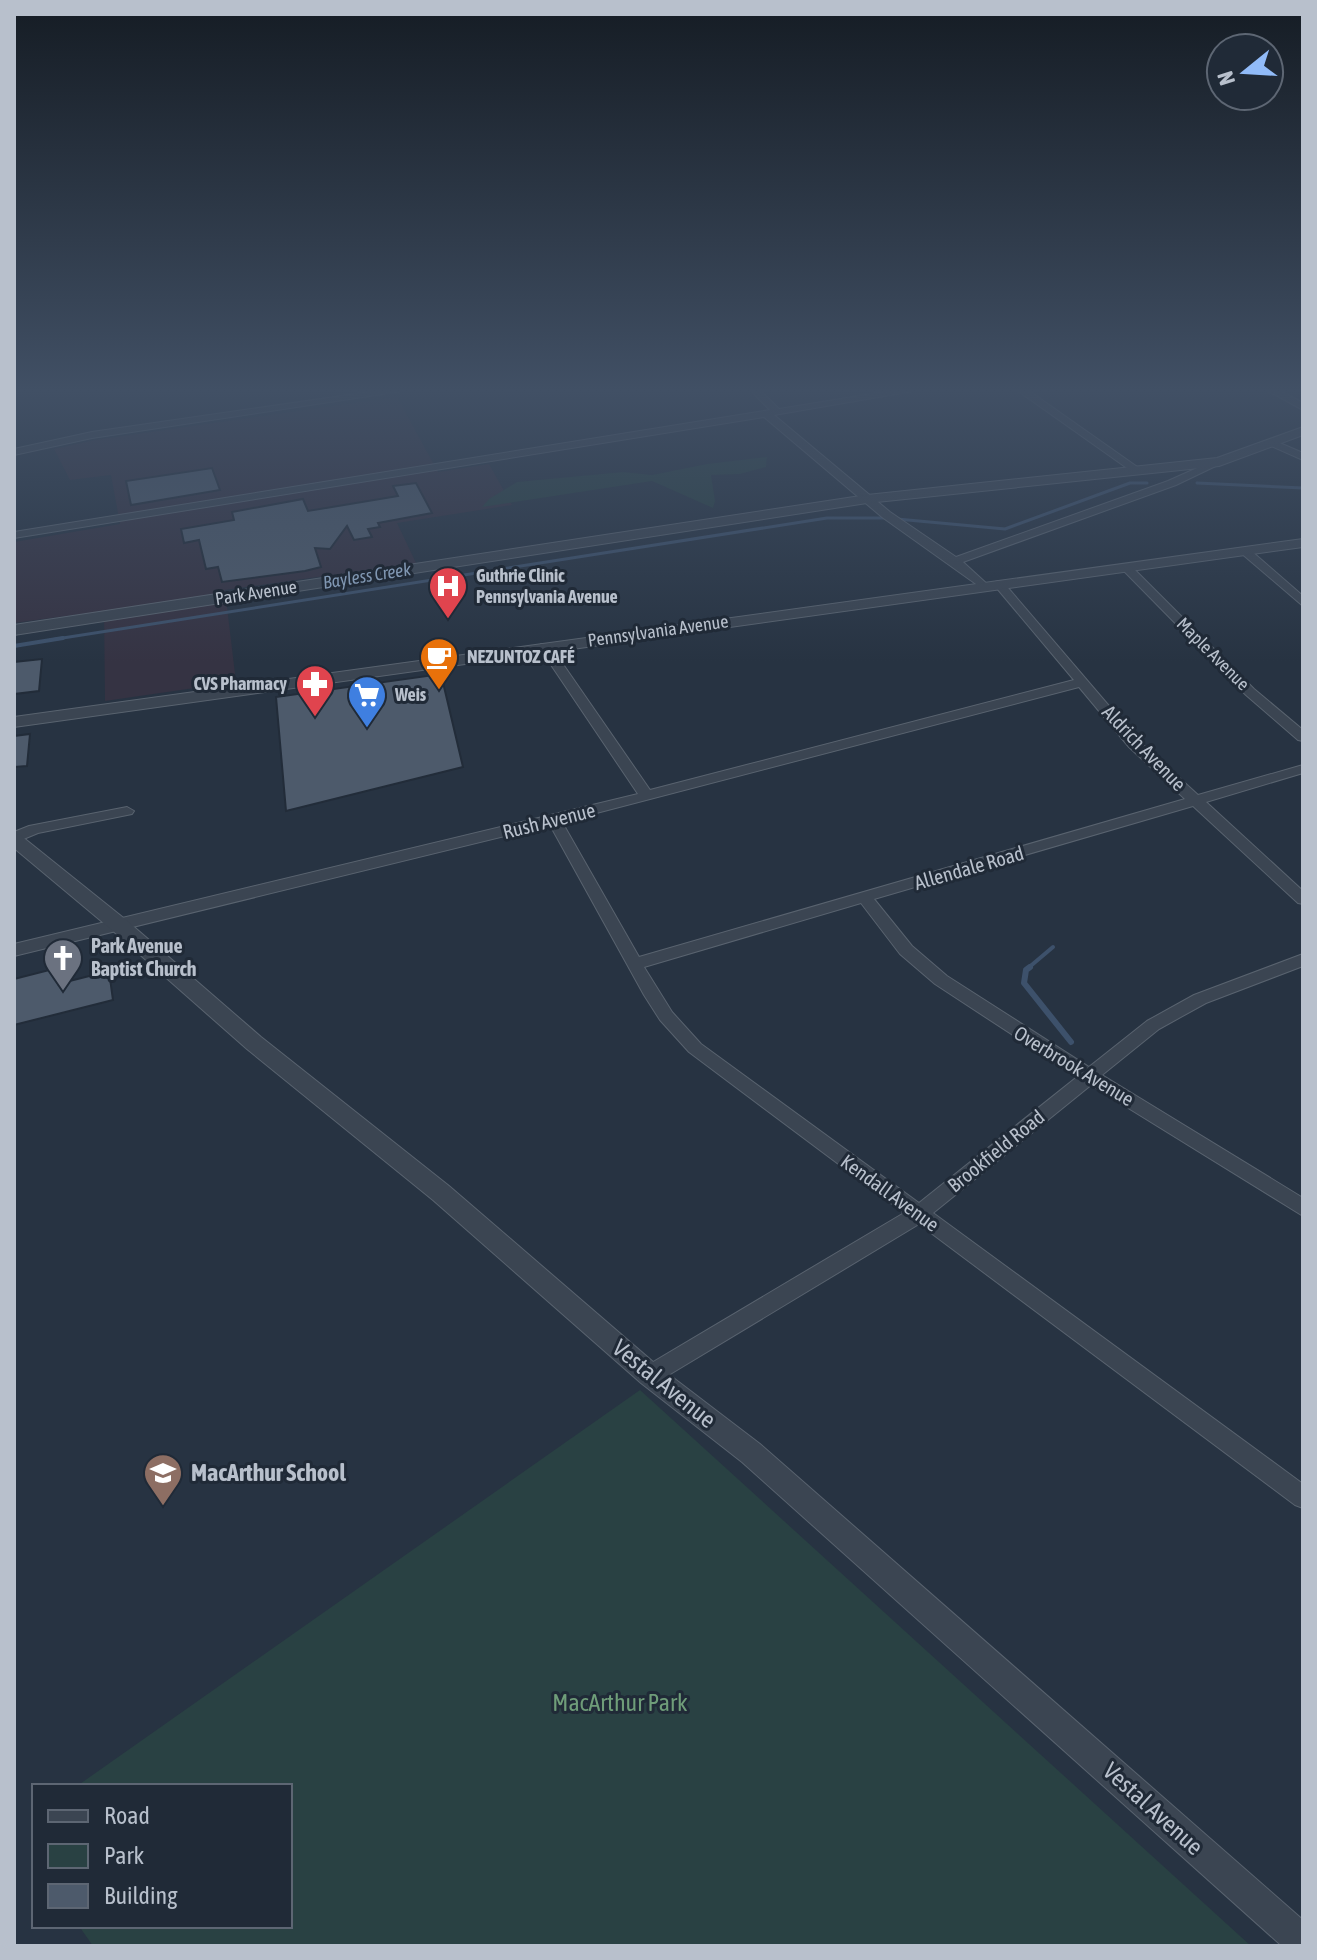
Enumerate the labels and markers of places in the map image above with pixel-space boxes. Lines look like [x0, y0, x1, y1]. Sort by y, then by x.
hospital icon: Guthrie Clinic Pennsylvania Avenue [427, 565, 469, 620]
place label: Guthrie Clinic Pennsylvania Avenue [476, 565, 618, 607]
cafe icon: NEZUNTOZ CAFÉ [418, 636, 460, 691]
place label: NEZUNTOZ CAFÉ [467, 646, 575, 667]
pharmacy icon: CVS Pharmacy [294, 663, 336, 718]
place label: CVS Pharmacy [193, 673, 288, 694]
supermarket icon: Weis [346, 674, 388, 729]
place label: Weis [394, 684, 427, 705]
place label: Park Avenue Baptist Church [91, 934, 197, 980]
church icon: Park Avenue Baptist Church [42, 937, 84, 992]
school or university icon: MacArthur School [142, 1452, 184, 1507]
place label: MacArthur School [191, 1459, 346, 1486]

